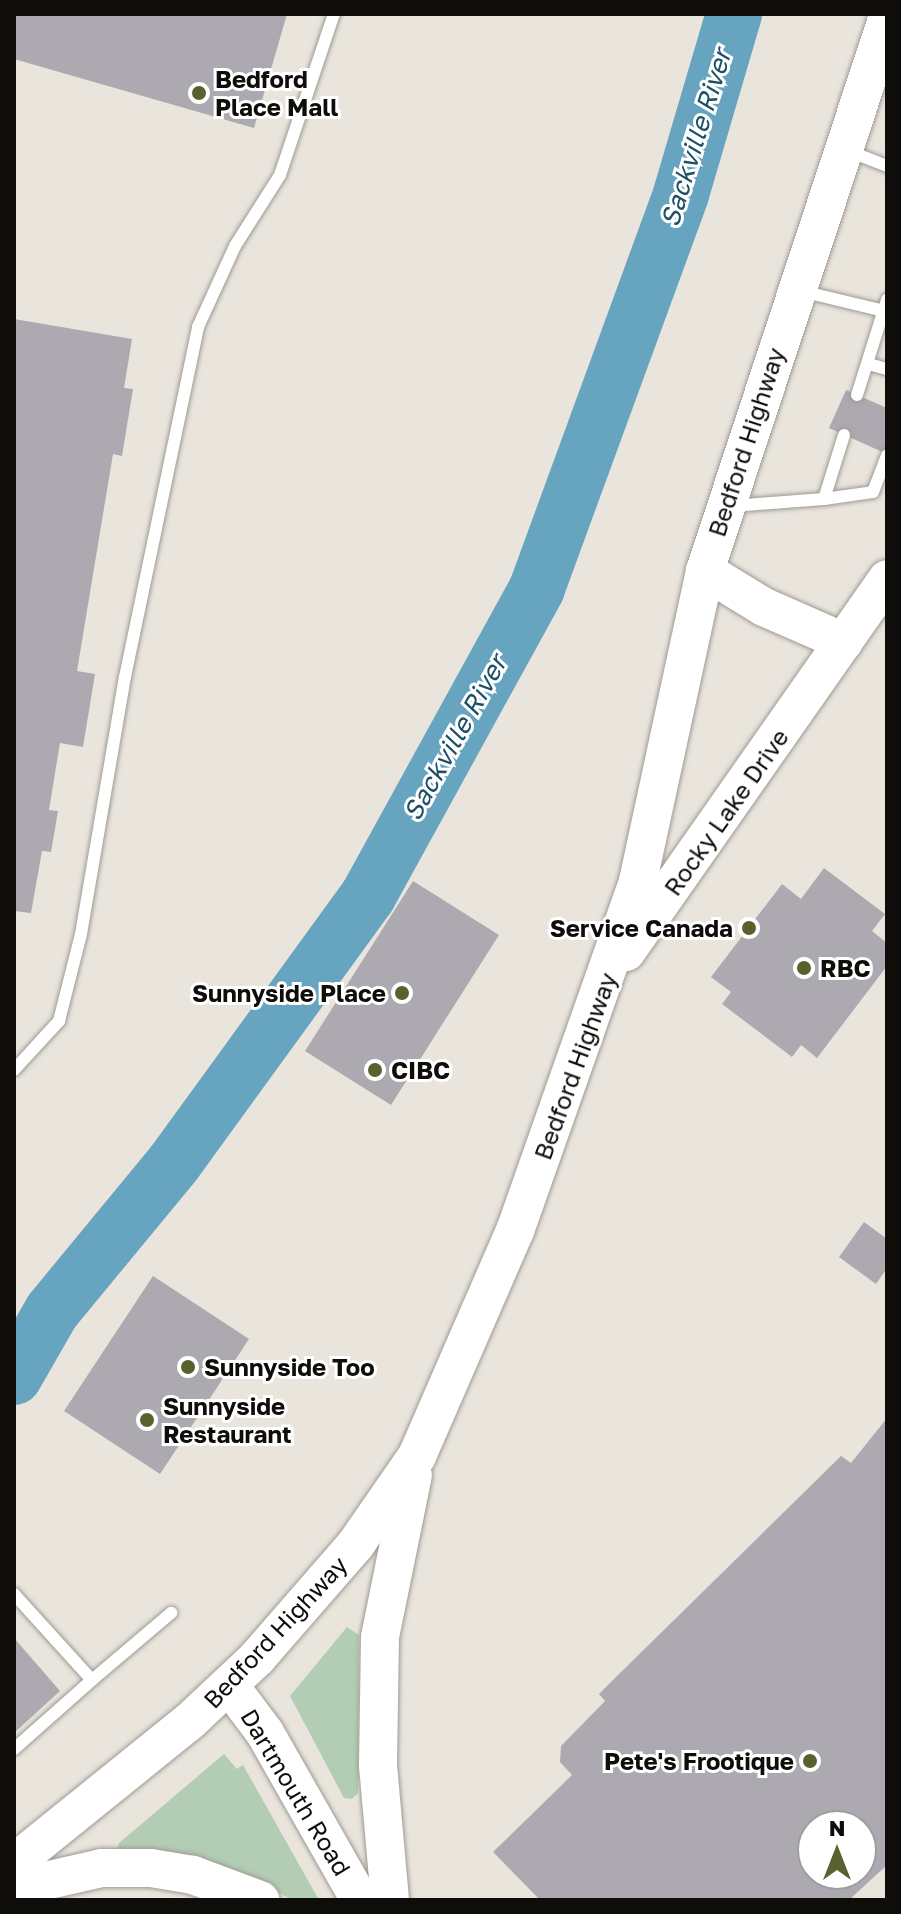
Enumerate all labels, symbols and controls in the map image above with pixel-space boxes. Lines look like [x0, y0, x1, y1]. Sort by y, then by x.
water label: Sackville River [654, 46, 738, 230]
place label: Bedford Place Mall [215, 65, 338, 121]
marker: Bedford Place Mall [190, 84, 208, 102]
street label: Bedford Highway [702, 344, 790, 540]
water label: Sackville River [397, 650, 513, 826]
street label: Rocky Lake Drive [658, 723, 794, 901]
place label: Service Canada [550, 914, 733, 942]
marker: Service Canada [740, 919, 758, 937]
place label: RBC [820, 954, 871, 982]
marker: RBC [795, 959, 813, 977]
street label: Bedford Highway [528, 969, 622, 1163]
place label: Sunnyside Place [192, 979, 386, 1007]
marker: Sunnyside Place [393, 984, 411, 1002]
place label: CIBC [391, 1056, 450, 1084]
marker: CIBC [366, 1061, 384, 1079]
place label: Sunnyside Too [204, 1353, 375, 1381]
marker: Sunnyside Too [179, 1358, 197, 1376]
place label: Sunnyside Restaurant [163, 1392, 292, 1448]
marker: Sunnyside Restaurant [138, 1411, 156, 1429]
street label: Bedford Highway [197, 1550, 353, 1714]
street label: Dartmouth Road [235, 1704, 357, 1880]
place label: Pete's Frootique [604, 1747, 794, 1775]
marker: Pete's Frootique [801, 1752, 819, 1770]
north arrow [797, 1810, 877, 1890]
text: N [829, 1814, 845, 1841]

